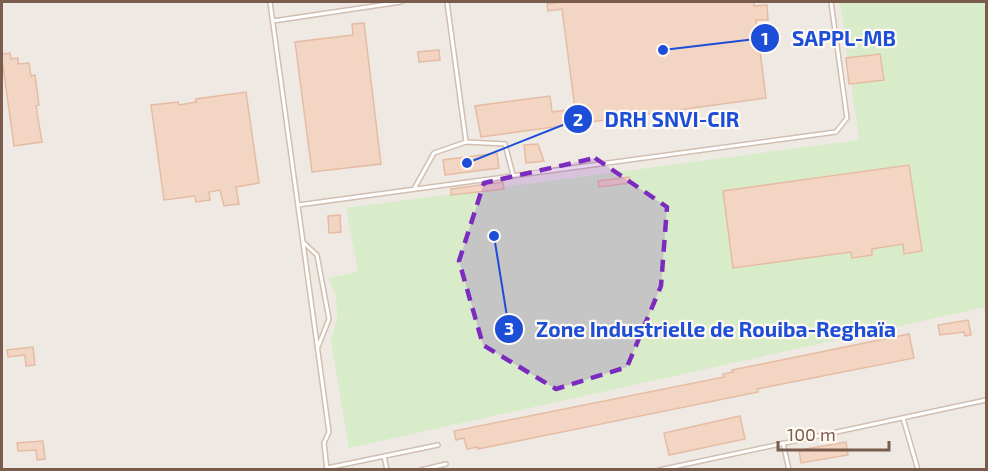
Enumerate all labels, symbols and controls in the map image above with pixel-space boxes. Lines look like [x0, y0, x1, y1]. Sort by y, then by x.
callout: SAPPL-MB [750, 19, 908, 58]
text: SAPPL-MB [792, 25, 896, 50]
text: 1 [761, 27, 769, 49]
callout: DRH SNVI-CIR [563, 100, 751, 139]
text: DRH SNVI-CIR [605, 106, 739, 131]
text: 2 [573, 108, 583, 130]
callout: Zone Industrielle de Rouiba-Reghaïa [494, 310, 908, 349]
text: Zone Industrielle de Rouiba-Reghaïa [536, 316, 896, 341]
text: 3 [504, 317, 514, 339]
scale bar [778, 414, 889, 452]
text: 100 m [787, 423, 836, 445]

